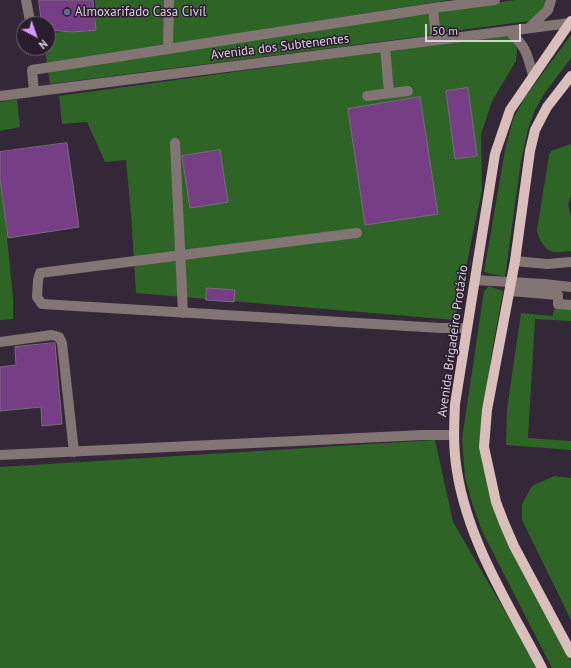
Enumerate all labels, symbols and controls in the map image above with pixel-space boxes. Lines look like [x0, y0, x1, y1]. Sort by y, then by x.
place label: Almoxarifado Casa Civíl [75, 4, 206, 20]
marker: Almoxarifado Casa Civíl [62, 7, 72, 17]
north arrow [16, 16, 56, 56]
scale bar [427, 16, 523, 42]
text: 50 m [432, 23, 458, 38]
street label: Avenida dos Subtenentes [210, 31, 350, 63]
text: N [36, 37, 51, 52]
street label: Avenida Brigadeiro Protázio [435, 264, 471, 418]

